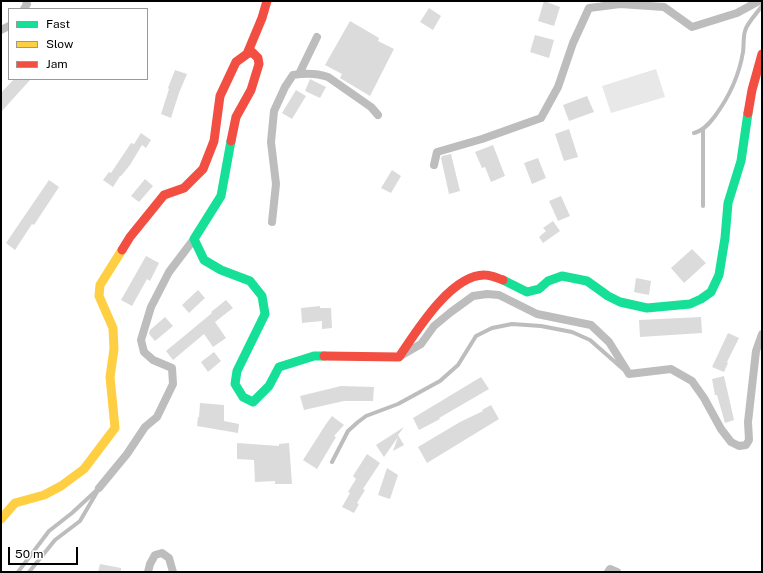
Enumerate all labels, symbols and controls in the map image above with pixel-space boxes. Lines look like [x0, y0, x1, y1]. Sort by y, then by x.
legend [8, 8, 148, 80]
text: Fast [46, 17, 70, 31]
text: Slow [46, 37, 73, 51]
text: Jam [46, 57, 68, 71]
scale bar [10, 539, 80, 565]
text: 50 m [15, 547, 43, 561]

